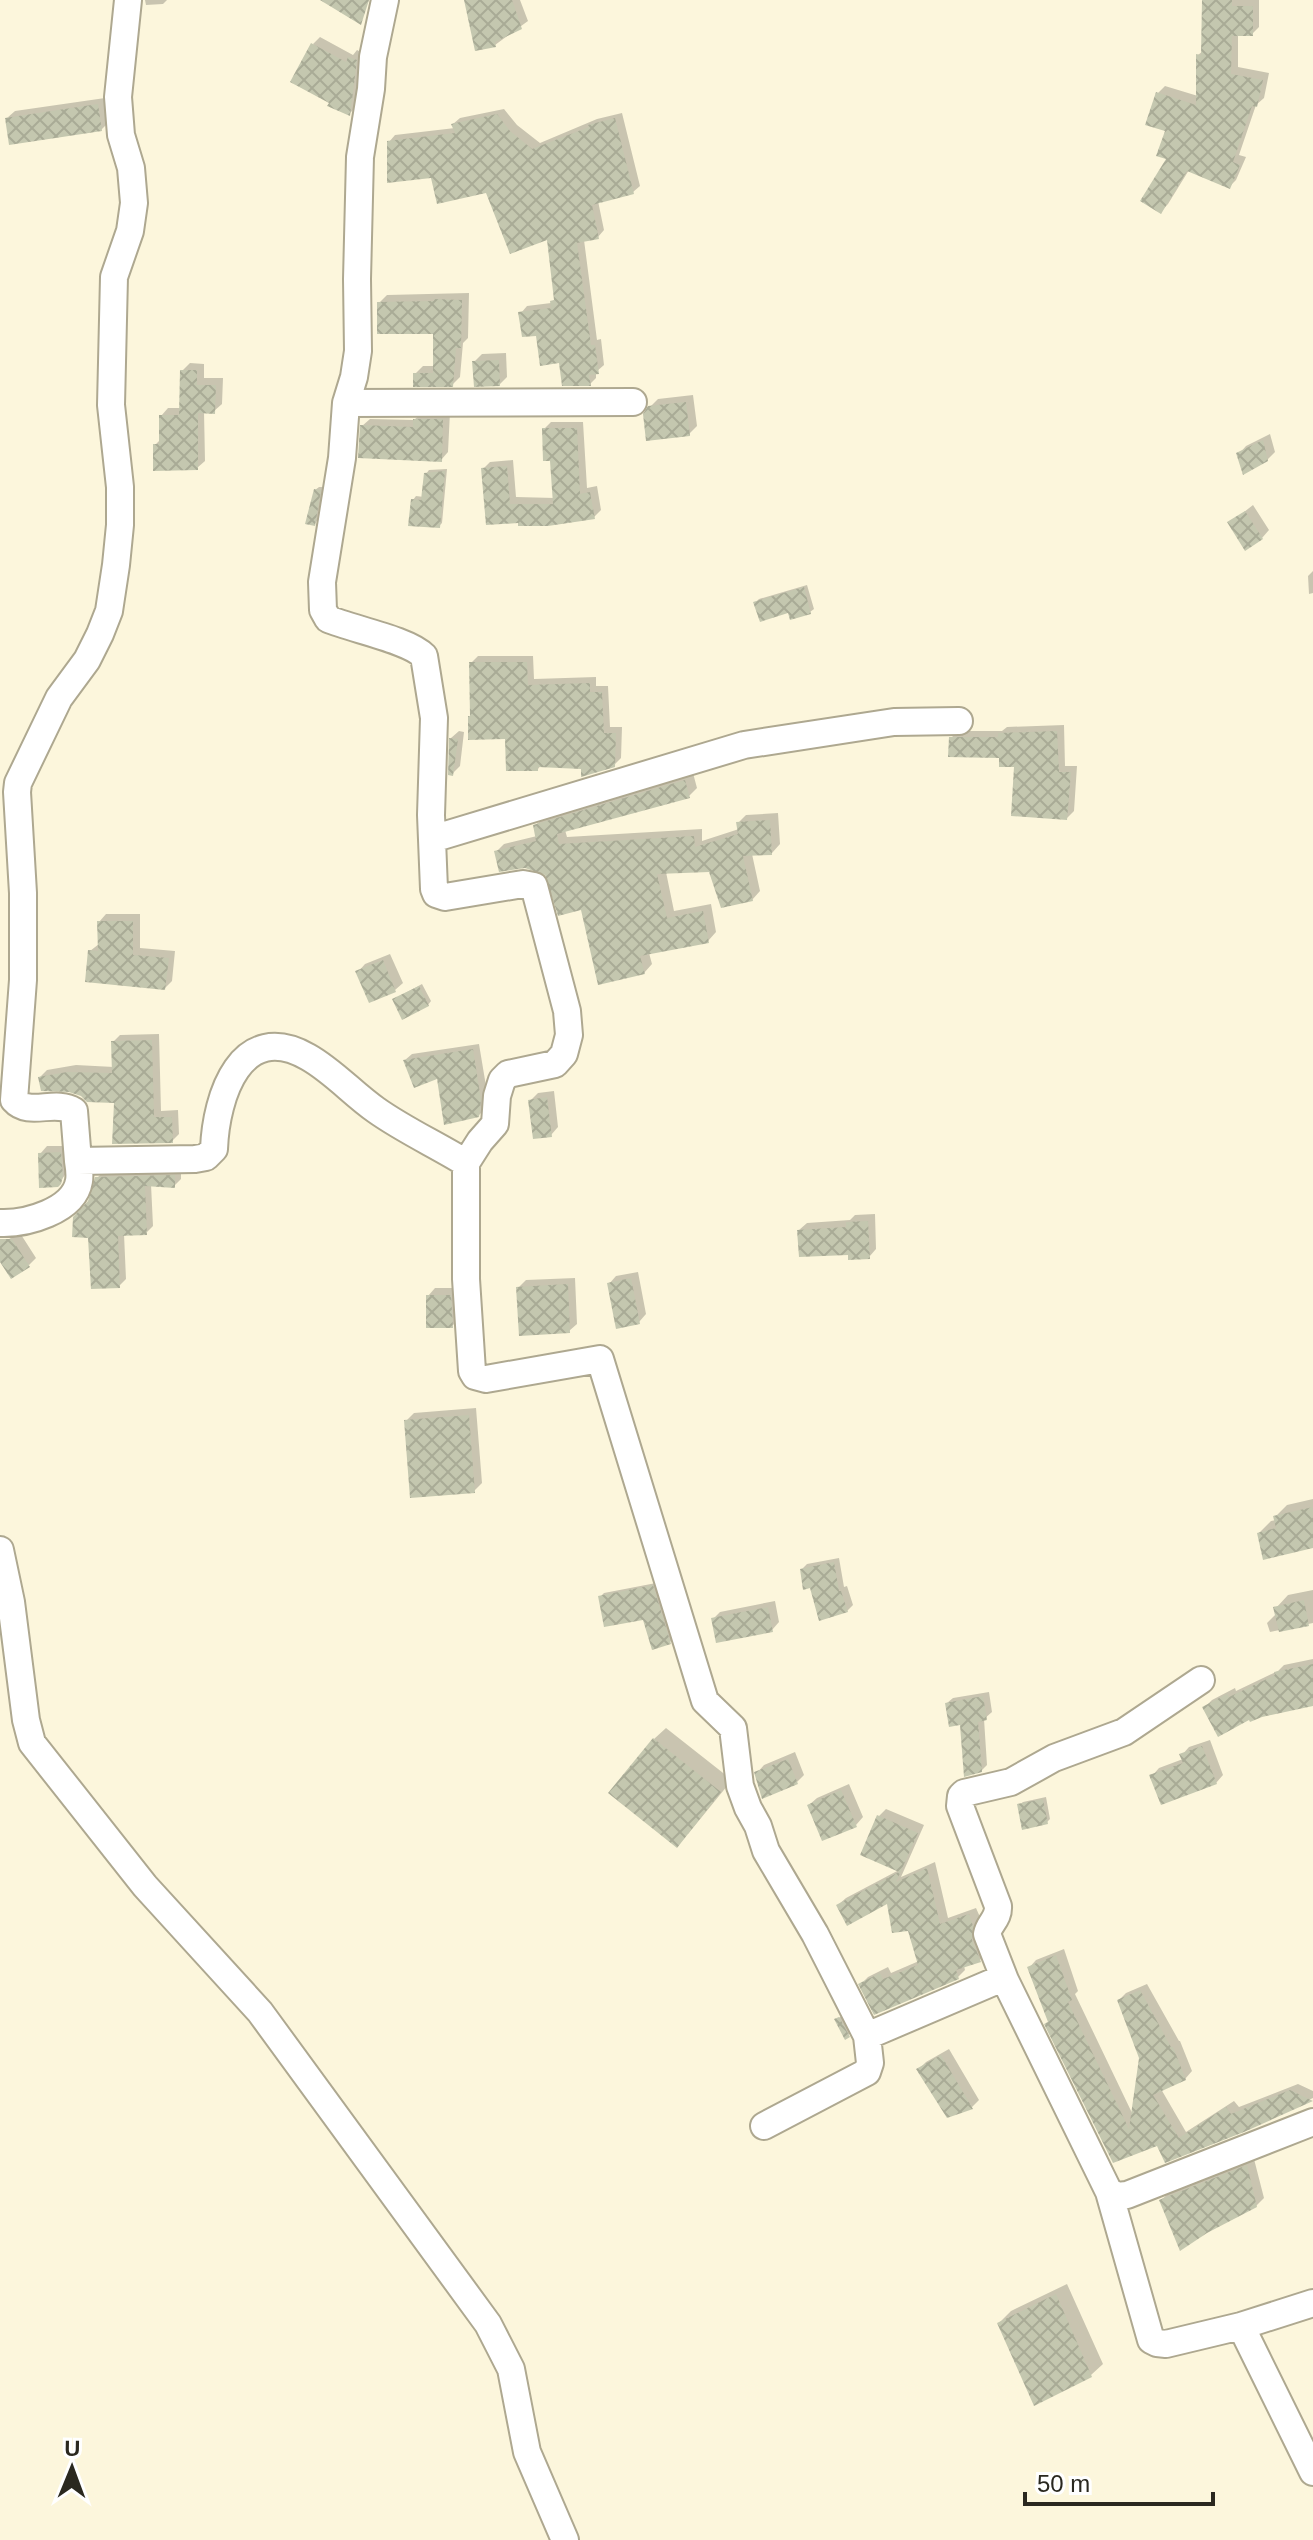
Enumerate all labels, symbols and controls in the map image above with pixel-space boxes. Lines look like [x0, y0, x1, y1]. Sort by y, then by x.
north arrow [32, 2428, 112, 2508]
text: U [64, 2436, 81, 2461]
scale bar [1025, 2456, 1213, 2506]
text: 50 m [1037, 2470, 1090, 2497]

